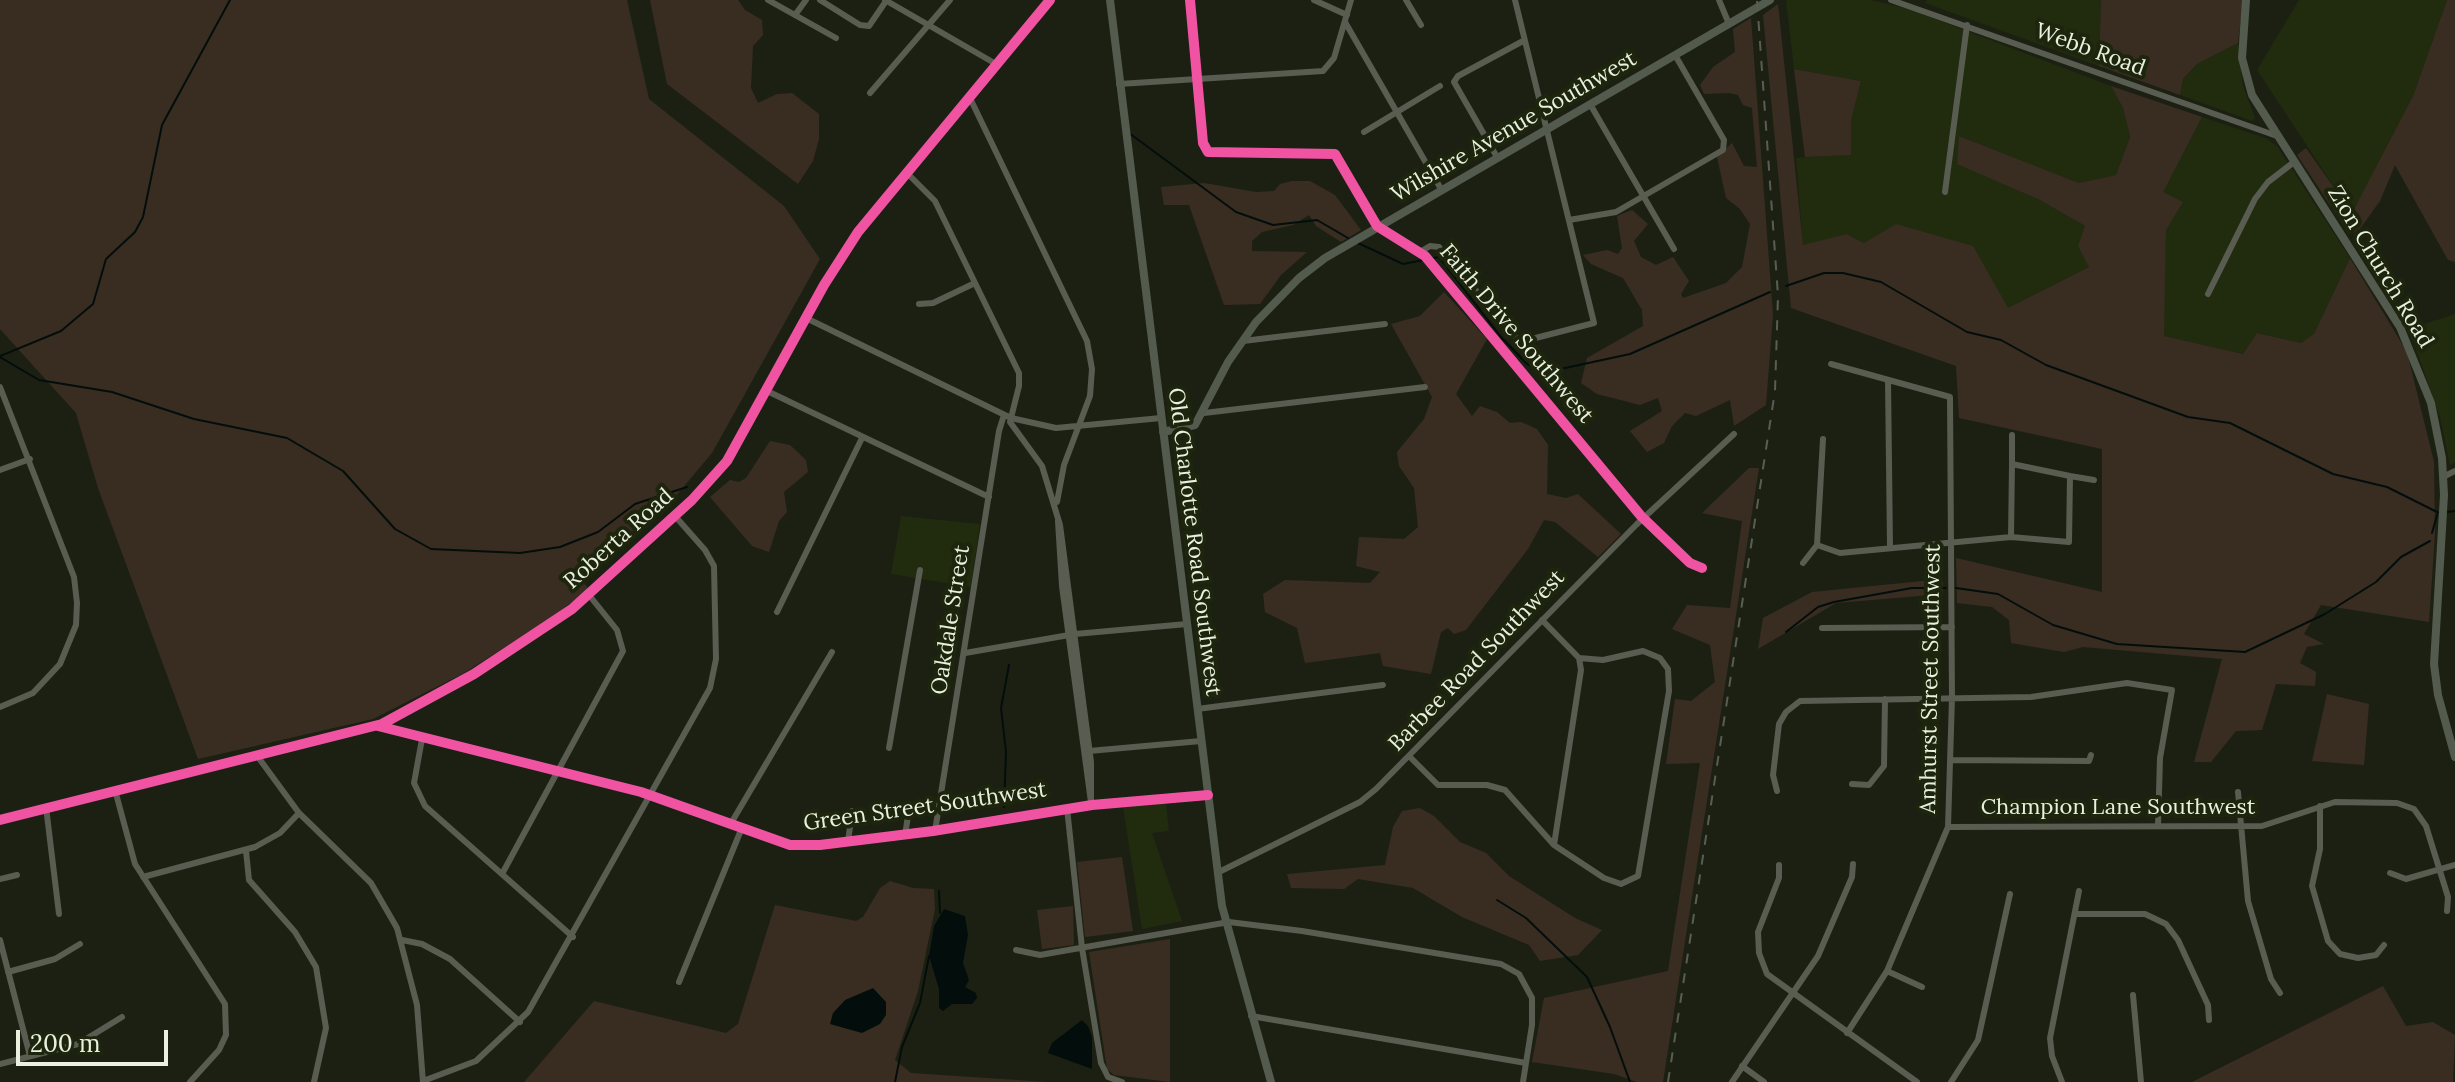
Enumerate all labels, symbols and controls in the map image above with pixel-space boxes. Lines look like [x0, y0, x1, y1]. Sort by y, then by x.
street label: Webb Road [2031, 18, 2149, 82]
street label: Wilshire Avenue Southwest [1387, 46, 1641, 208]
street label: Zion Church Road [2321, 181, 2439, 353]
street label: Faith Drive Southwest [1433, 239, 1599, 429]
street label: Old Charlotte Road Southwest [1162, 386, 1226, 698]
street label: Roberta Road [559, 483, 679, 595]
street label: Oakdale Street [926, 543, 976, 697]
street label: Amhurst Street Southwest [1915, 544, 1947, 814]
street label: Barbee Road Southwest [1384, 565, 1570, 757]
street label: Green Street Southwest [802, 777, 1048, 837]
street label: Champion Lane Southwest [1981, 795, 2255, 821]
scale bar [20, 1014, 172, 1064]
text: 200 m [30, 1028, 100, 1059]

